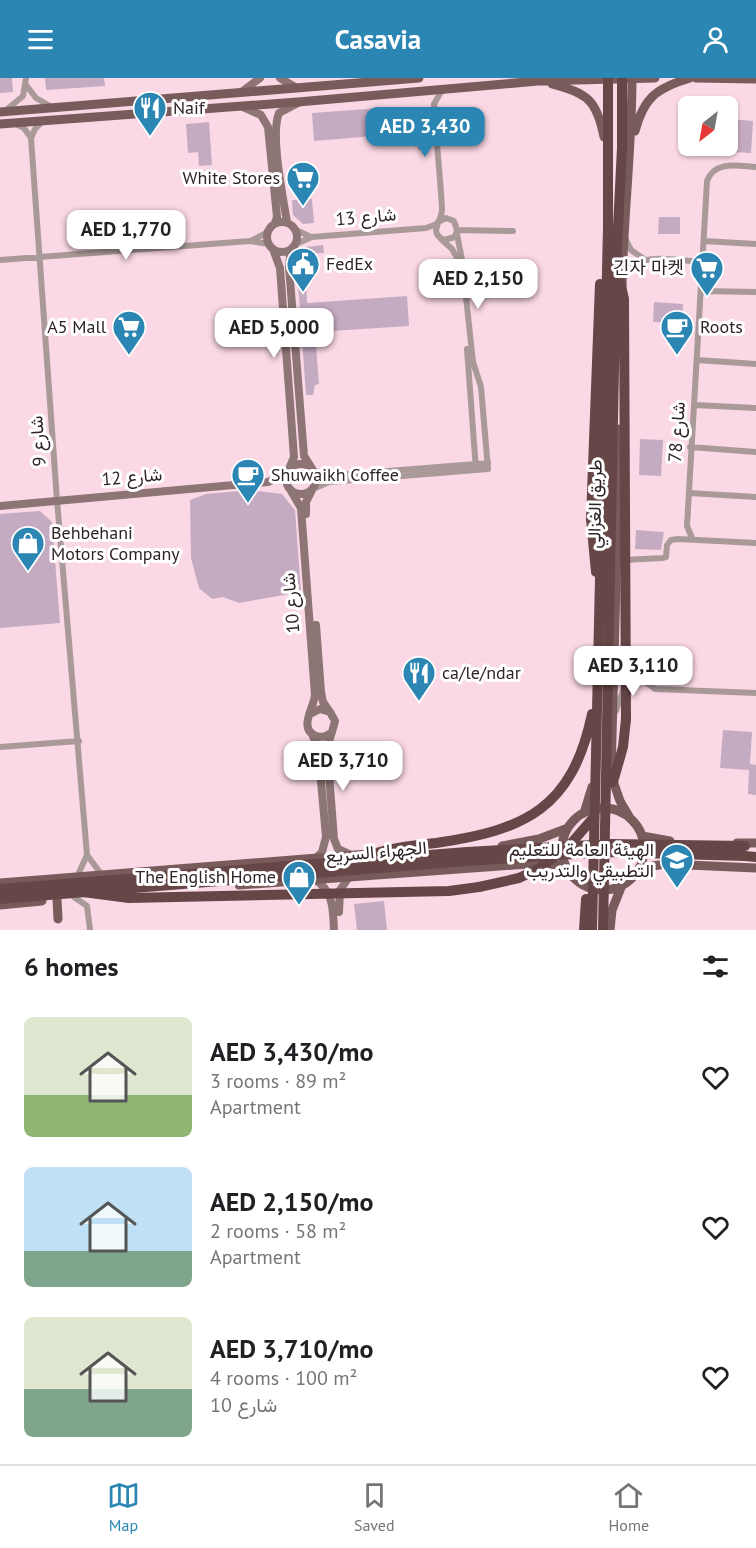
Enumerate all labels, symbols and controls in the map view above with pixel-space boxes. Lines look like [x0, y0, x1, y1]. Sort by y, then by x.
text: Casavia [335, 22, 421, 56]
icon: menu [24, 23, 57, 56]
icon: person [699, 23, 732, 56]
restaurant icon: Naif [132, 90, 168, 137]
place label: Naif [173, 96, 206, 119]
north arrow [678, 96, 738, 156]
map controls [678, 96, 738, 156]
pin: AED 3,430 [356, 107, 494, 158]
text: AED 3,430 [380, 113, 470, 139]
supermarket icon: White Stores [285, 160, 321, 207]
place label: White Stores [183, 166, 280, 189]
street label: شارع 13 [335, 202, 397, 232]
pin: AED 1,770 [57, 210, 195, 261]
text: AED 1,770 [81, 216, 171, 242]
public building icon: FedEx [285, 246, 321, 293]
supermarket icon: 긴자 마켓 [689, 250, 725, 297]
place label: FedEx [326, 252, 373, 275]
place label: 긴자 마켓 [613, 256, 684, 279]
pin: AED 2,150 [409, 259, 547, 310]
text: AED 2,150 [433, 265, 523, 291]
pin: AED 5,000 [205, 308, 343, 359]
supermarket icon: A5 Mall [111, 309, 147, 356]
cafe icon: Roots [659, 309, 695, 356]
text: AED 5,000 [229, 314, 319, 340]
place label: A5 Mall [47, 315, 107, 338]
place label: Roots [700, 315, 743, 338]
street label: شارع 78 [663, 401, 691, 463]
street label: شارع 9 [24, 415, 52, 467]
cafe icon: Shuwaikh Coffee [230, 457, 266, 504]
street label: طريق الغزالي [582, 459, 611, 549]
street label: شارع 12 [101, 462, 163, 492]
place label: Shuwaikh Coffee [271, 463, 399, 486]
place label: Behbehani Motors Company [51, 521, 180, 565]
shop icon: Behbehani Motors Company [10, 525, 46, 572]
street label: شارع 10 [276, 572, 306, 634]
pin: AED 3,110 [564, 646, 702, 697]
text: AED 3,110 [588, 652, 678, 678]
restaurant icon: ca/le/ndar [401, 655, 437, 702]
place label: ca/le/ndar [442, 661, 521, 684]
pin: AED 3,710 [274, 741, 412, 792]
text: AED 3,710 [298, 747, 388, 773]
street label: الجهراء السريع [324, 836, 428, 868]
place label: الهيئة العامة للتعليم التطبيقي والتدريب [509, 838, 654, 886]
school or university icon: الهيئة العامة للتعليم التطبيقي والتدريب [659, 842, 695, 889]
shop icon: The English Home [281, 859, 317, 906]
place label: The English Home [135, 865, 276, 888]
text: 6 homes [24, 950, 119, 983]
icon: filters [699, 950, 732, 983]
text: AED 3,430/mo [210, 1035, 373, 1068]
icon: home [72, 1041, 144, 1113]
icon: heart [699, 1061, 732, 1094]
text: 3 rooms · 89 m² [210, 1068, 346, 1094]
text: Apartment [210, 1094, 301, 1120]
text: AED 2,150/mo [210, 1185, 373, 1218]
icon: home [72, 1191, 144, 1263]
icon: heart [699, 1211, 732, 1244]
text: 2 rooms · 58 m² [210, 1218, 346, 1244]
text: Apartment [210, 1244, 301, 1270]
text: AED 3,710/mo [210, 1332, 373, 1365]
icon: home [72, 1341, 144, 1413]
icon: heart [699, 1361, 732, 1394]
text: 4 rooms · 100 m² [210, 1365, 357, 1391]
text: شارع 10 [210, 1392, 277, 1418]
tab: Map [107, 1479, 140, 1535]
tab: Saved [354, 1479, 395, 1535]
tab: Home [609, 1479, 649, 1535]

